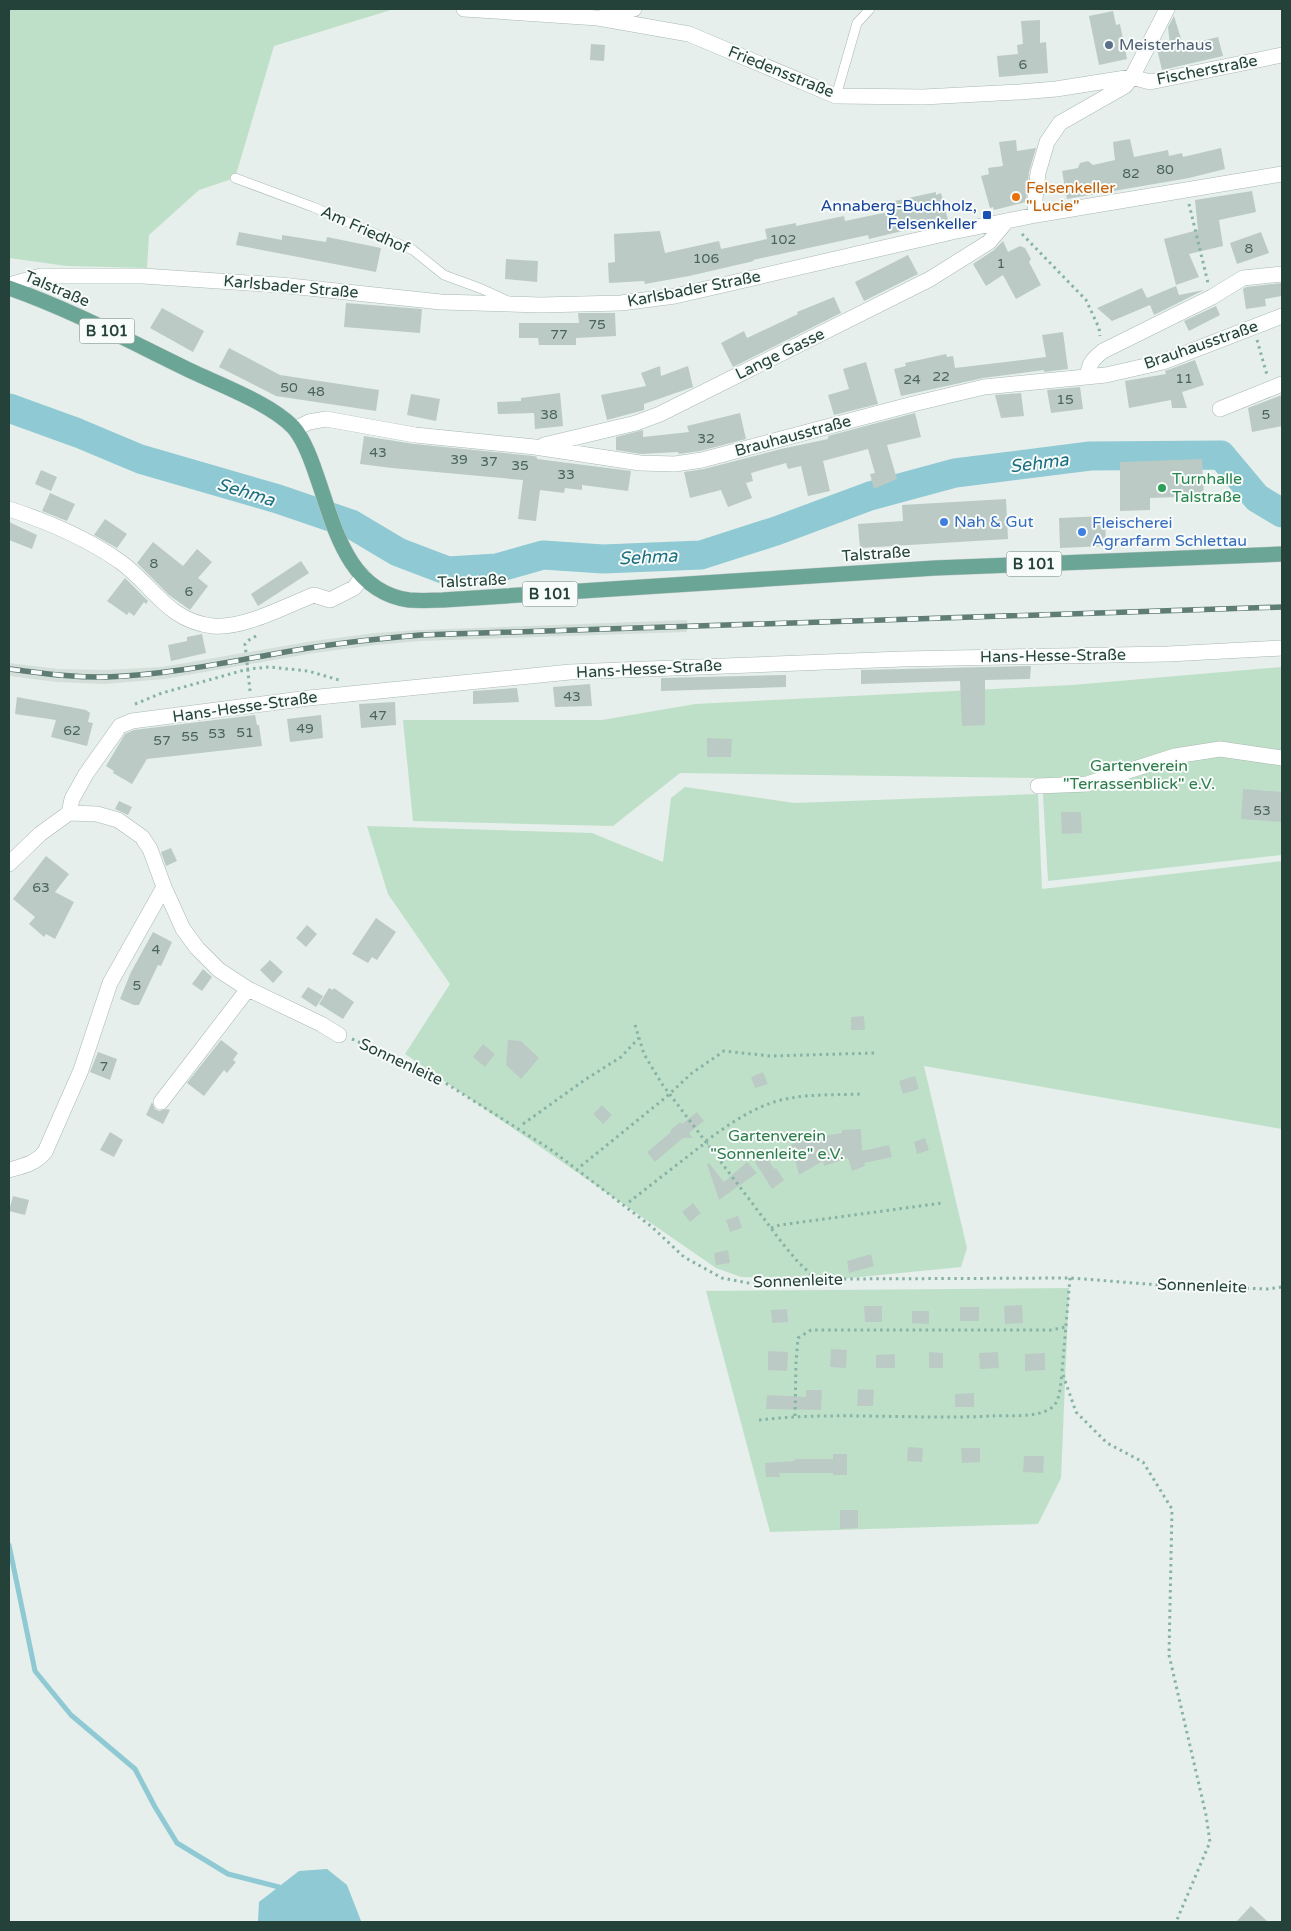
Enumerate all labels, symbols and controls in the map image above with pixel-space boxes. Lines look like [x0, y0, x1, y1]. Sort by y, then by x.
place label: Meisterhaus [1119, 35, 1212, 55]
marker: Meisterhaus [1103, 39, 1115, 51]
street label: Friedensstraße [725, 42, 837, 102]
street label: Fischerstraße [1155, 50, 1259, 90]
house number: 6 [1019, 56, 1028, 73]
house number: 80 [1156, 161, 1174, 178]
house number: 82 [1122, 165, 1140, 182]
place label: Felsenkeller "Lucie" [1026, 178, 1116, 216]
marker: Felsenkeller "Lucie" [1010, 191, 1022, 203]
place label: Annaberg-Buchholz, Felsenkeller [820, 196, 978, 234]
street label: Am Friedhof [318, 202, 413, 259]
marker: Annaberg-Buchholz, Felsenkeller [981, 209, 993, 221]
house number: 102 [770, 231, 796, 248]
house number: 8 [1245, 240, 1254, 257]
house number: 106 [693, 250, 719, 267]
house number: 1 [997, 255, 1005, 272]
street label: Talstraße [21, 266, 93, 312]
street label: Karlsbader Straße [626, 266, 762, 312]
street label: Karlsbader Straße [223, 271, 359, 303]
house number: 75 [588, 316, 606, 333]
street label: Brauhausstraße [1141, 316, 1261, 374]
road number: B 101 [80, 318, 134, 344]
street label: Lange Gasse [732, 324, 828, 384]
house number: 77 [550, 326, 568, 343]
house number: 22 [932, 368, 950, 385]
house number: 11 [1175, 370, 1193, 387]
house number: 24 [903, 371, 921, 388]
house number: 50 [280, 379, 298, 396]
house number: 48 [307, 383, 325, 400]
house number: 15 [1056, 391, 1074, 408]
house number: 38 [540, 406, 558, 423]
house number: 5 [1262, 406, 1270, 423]
street label: Brauhausstraße [733, 411, 853, 461]
house number: 32 [697, 430, 715, 447]
house number: 43 [369, 444, 387, 461]
water label: Sehma [1008, 448, 1070, 478]
house number: 39 [450, 451, 468, 468]
house number: 37 [480, 453, 498, 470]
house number: 35 [511, 457, 529, 474]
house number: 33 [557, 466, 575, 483]
place label: Turnhalle Talstraße [1172, 469, 1242, 507]
water label: Sehma [215, 473, 278, 511]
marker: Turnhalle Talstraße [1156, 482, 1168, 494]
place label: Nah & Gut [954, 512, 1034, 532]
place label: Fleischerei Agrarfarm Schlettau [1092, 513, 1247, 551]
marker: Nah & Gut [938, 516, 950, 528]
marker: Fleischerei Agrarfarm Schlettau [1076, 526, 1088, 538]
street label: Talstraße [841, 542, 911, 566]
water label: Sehma [618, 544, 679, 570]
road number: B 101 [1006, 552, 1062, 576]
house number: 8 [150, 555, 159, 572]
street label: Talstraße [437, 569, 507, 593]
road number: B 101 [522, 582, 578, 606]
house number: 6 [185, 583, 194, 600]
street label: Hans-Hesse-Straße [980, 645, 1126, 667]
street label: Hans-Hesse-Straße [576, 655, 722, 683]
street label: Hans-Hesse-Straße [171, 687, 319, 727]
house number: 43 [563, 688, 581, 705]
house number: 47 [369, 707, 387, 724]
house number: 49 [296, 720, 314, 737]
house number: 62 [63, 722, 81, 739]
house number: 51 [236, 724, 254, 741]
house number: 53 [208, 725, 226, 742]
house number: 55 [181, 728, 199, 745]
house number: 57 [153, 732, 171, 749]
park label: Gartenverein "Terrassenblick" e.V. [1063, 756, 1215, 794]
house number: 53 [1253, 802, 1271, 819]
house number: 63 [32, 879, 50, 896]
house number: 4 [152, 941, 161, 958]
house number: 5 [133, 977, 141, 994]
street label: Sonnenleite [356, 1034, 446, 1090]
house number: 7 [100, 1058, 108, 1075]
park label: Gartenverein "Sonnenleite" e.V. [710, 1126, 844, 1164]
street label: Sonnenleite [753, 1269, 843, 1293]
street label: Sonnenleite [1157, 1274, 1247, 1298]

